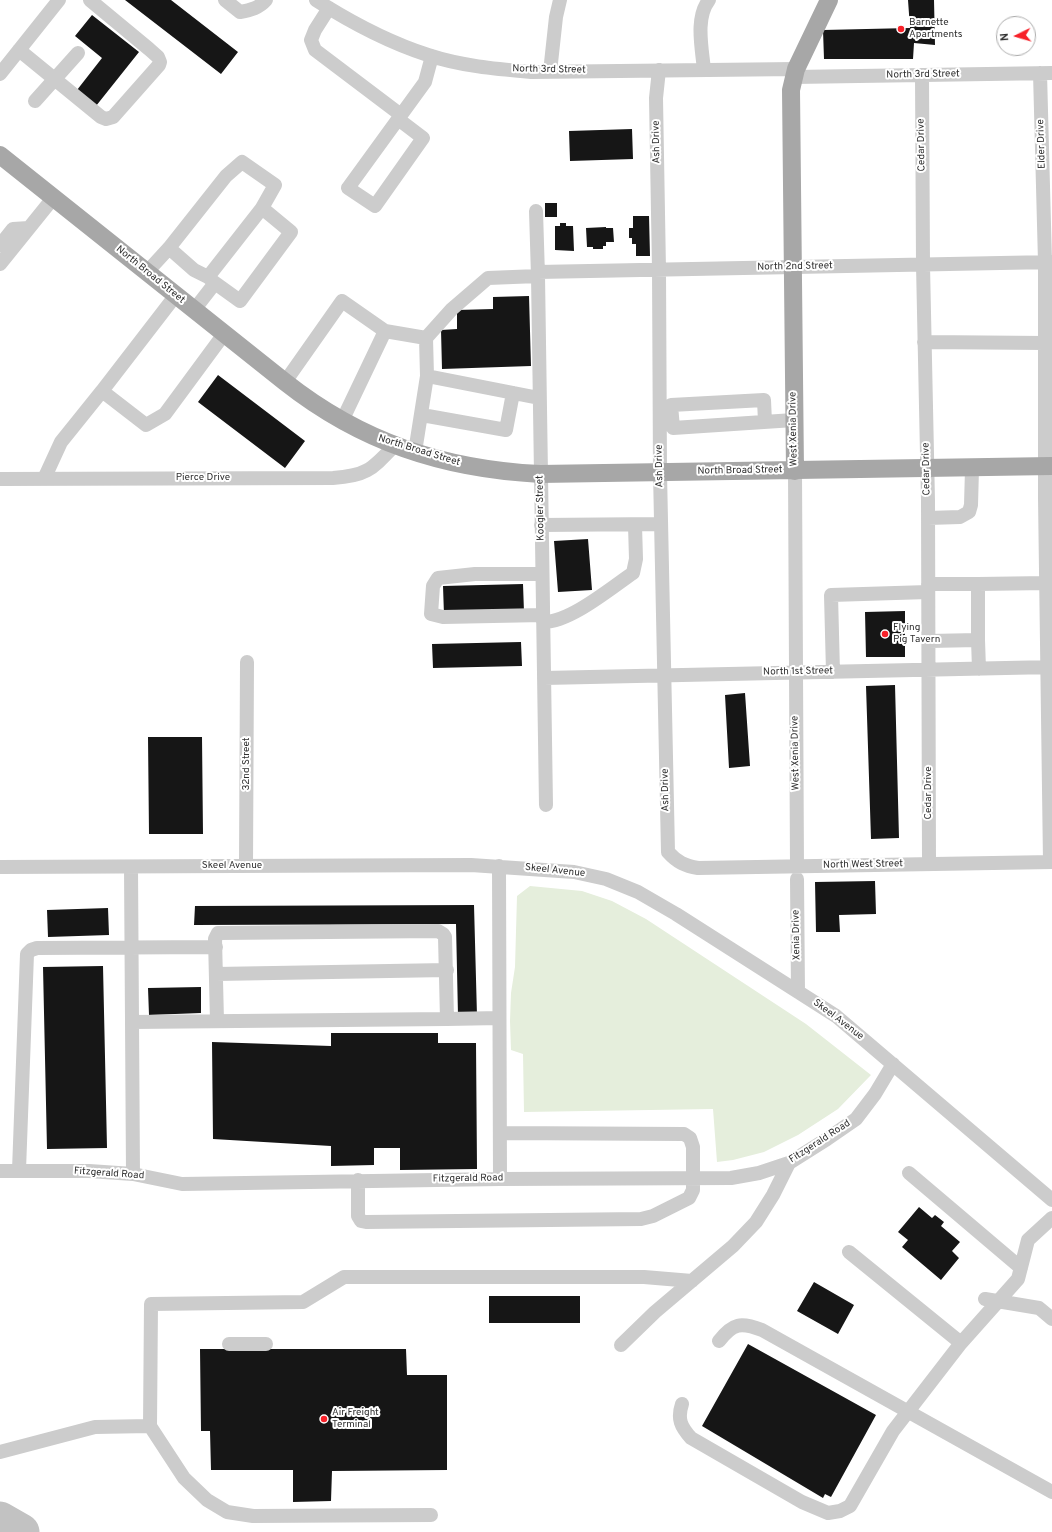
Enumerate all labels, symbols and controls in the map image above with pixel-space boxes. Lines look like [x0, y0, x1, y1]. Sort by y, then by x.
north arrow [996, 16, 1036, 56]
place label: Barnette Apartments [909, 17, 962, 40]
marker: Barnette Apartments [896, 24, 906, 34]
text: N [998, 32, 1012, 42]
street label: North 3rd Street [512, 63, 586, 77]
street label: North 3rd Street [886, 68, 960, 82]
street label: Cedar Drive [916, 118, 928, 172]
street label: Elder Drive [1035, 119, 1049, 169]
street label: Ash Drive [651, 120, 663, 164]
street label: North Broad Street [113, 244, 187, 306]
street label: North 2nd Street [757, 260, 833, 274]
street label: West Xenia Drive [787, 391, 801, 467]
street label: North Broad Street [377, 433, 461, 469]
street label: Cedar Drive [921, 442, 933, 496]
street label: Ash Drive [654, 444, 666, 488]
street label: North Broad Street [697, 464, 783, 478]
street label: Pierce Drive [176, 472, 230, 484]
street label: Koogler Street [534, 475, 548, 541]
place label: Flying Pig Tavern [893, 622, 940, 646]
marker: Flying Pig Tavern [880, 629, 890, 639]
street label: North 1st Street [763, 665, 833, 679]
street label: West Xenia Drive [789, 715, 803, 791]
street label: 32nd Street [241, 737, 253, 791]
street label: Cedar Drive [923, 766, 935, 820]
street label: Ash Drive [660, 768, 672, 812]
street label: North West Street [823, 858, 903, 872]
street label: Skeel Avenue [202, 860, 262, 872]
street label: Skeel Avenue [524, 862, 586, 880]
street label: Xenia Drive [791, 910, 803, 960]
street label: Skeel Avenue [810, 997, 866, 1043]
street label: Fitzgerald Road [787, 1118, 853, 1166]
street label: Fitzgerald Road [73, 1166, 145, 1182]
street label: Fitzgerald Road [433, 1172, 503, 1186]
place label: Air Freight Terminal [332, 1407, 379, 1430]
marker: Air Freight Terminal [319, 1414, 329, 1424]

